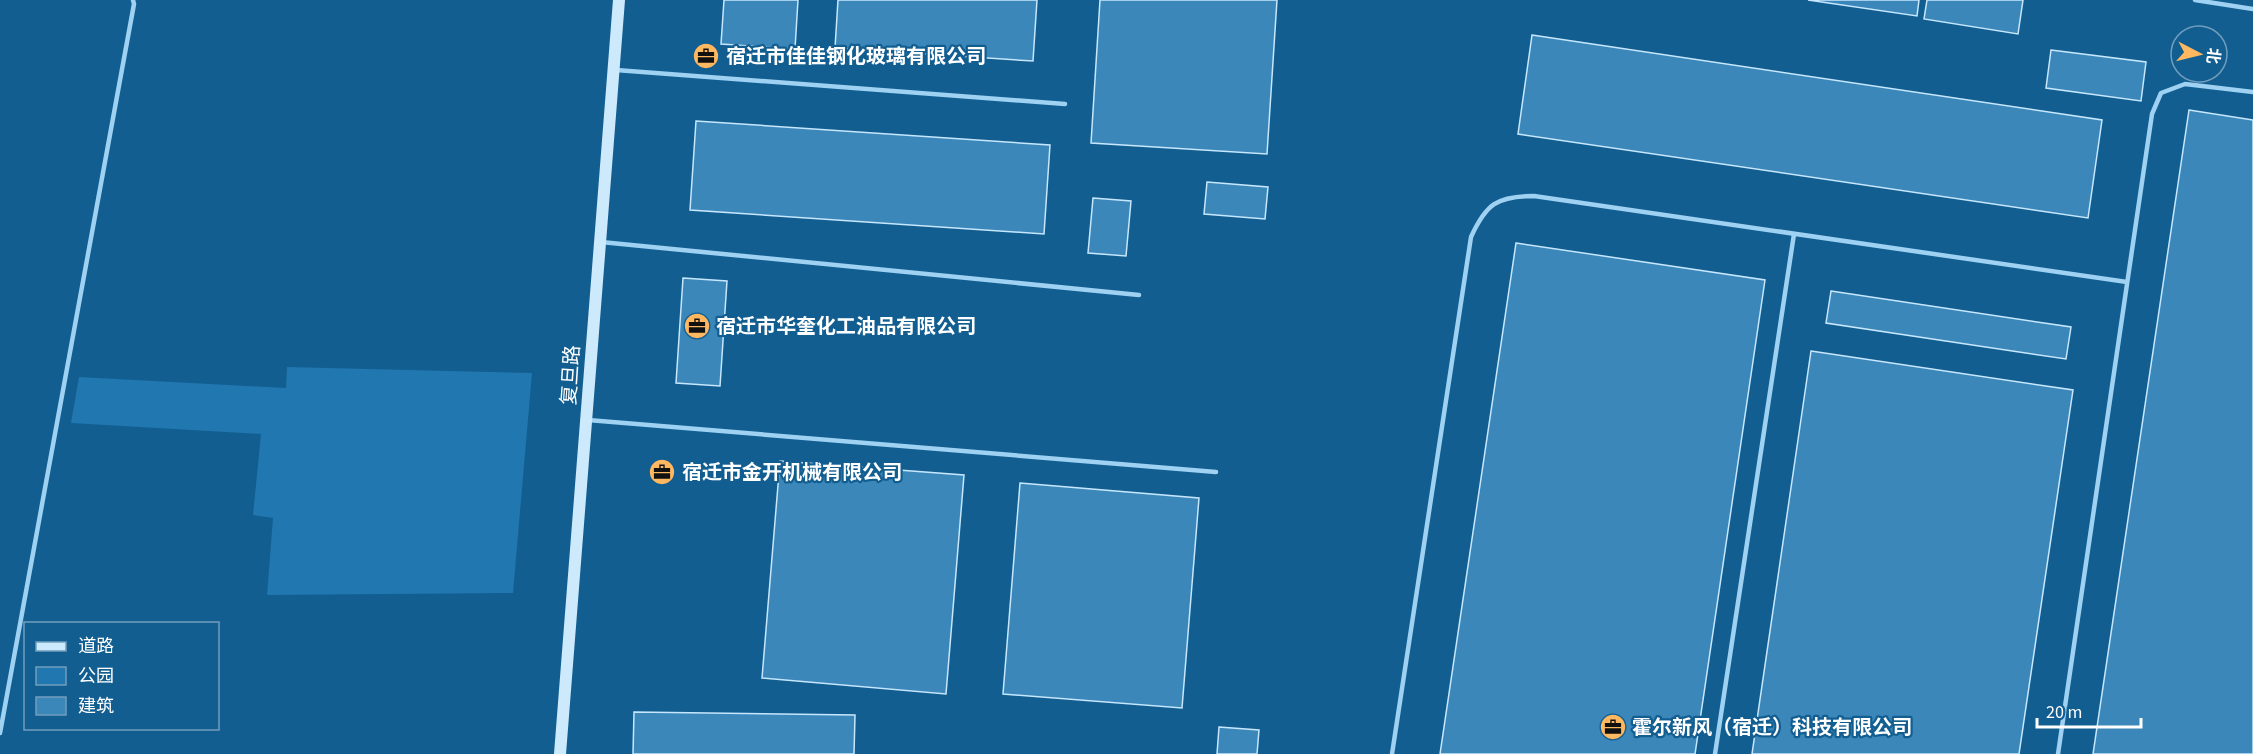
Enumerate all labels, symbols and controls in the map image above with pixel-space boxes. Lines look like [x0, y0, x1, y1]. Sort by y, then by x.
north arrow [2169, 24, 2229, 84]
office icon: 宿迁市佳佳钢化玻璃有限公司 [691, 41, 721, 71]
place label: 宿迁市佳佳钢化玻璃有限公司 [726, 43, 986, 71]
text: 北 [2201, 46, 2225, 65]
office icon: 宿迁市华奎化工油品有限公司 [682, 311, 712, 341]
place label: 宿迁市华奎化工油品有限公司 [716, 313, 976, 341]
street label: 复旦路 [555, 344, 587, 406]
office icon: 宿迁市金开机械有限公司 [647, 457, 677, 487]
place label: 宿迁市金开机械有限公司 [682, 459, 902, 487]
legend [24, 622, 219, 730]
text: 道路 [78, 634, 114, 659]
text: 公园 [78, 664, 114, 689]
scale bar [2037, 691, 2140, 729]
text: 建筑 [78, 694, 114, 719]
text: 20 m [2046, 700, 2082, 725]
office icon: 霍尔新风（宿迁）科技有限公司 [1598, 712, 1628, 742]
place label: 霍尔新风（宿迁）科技有限公司 [1632, 714, 1912, 742]

